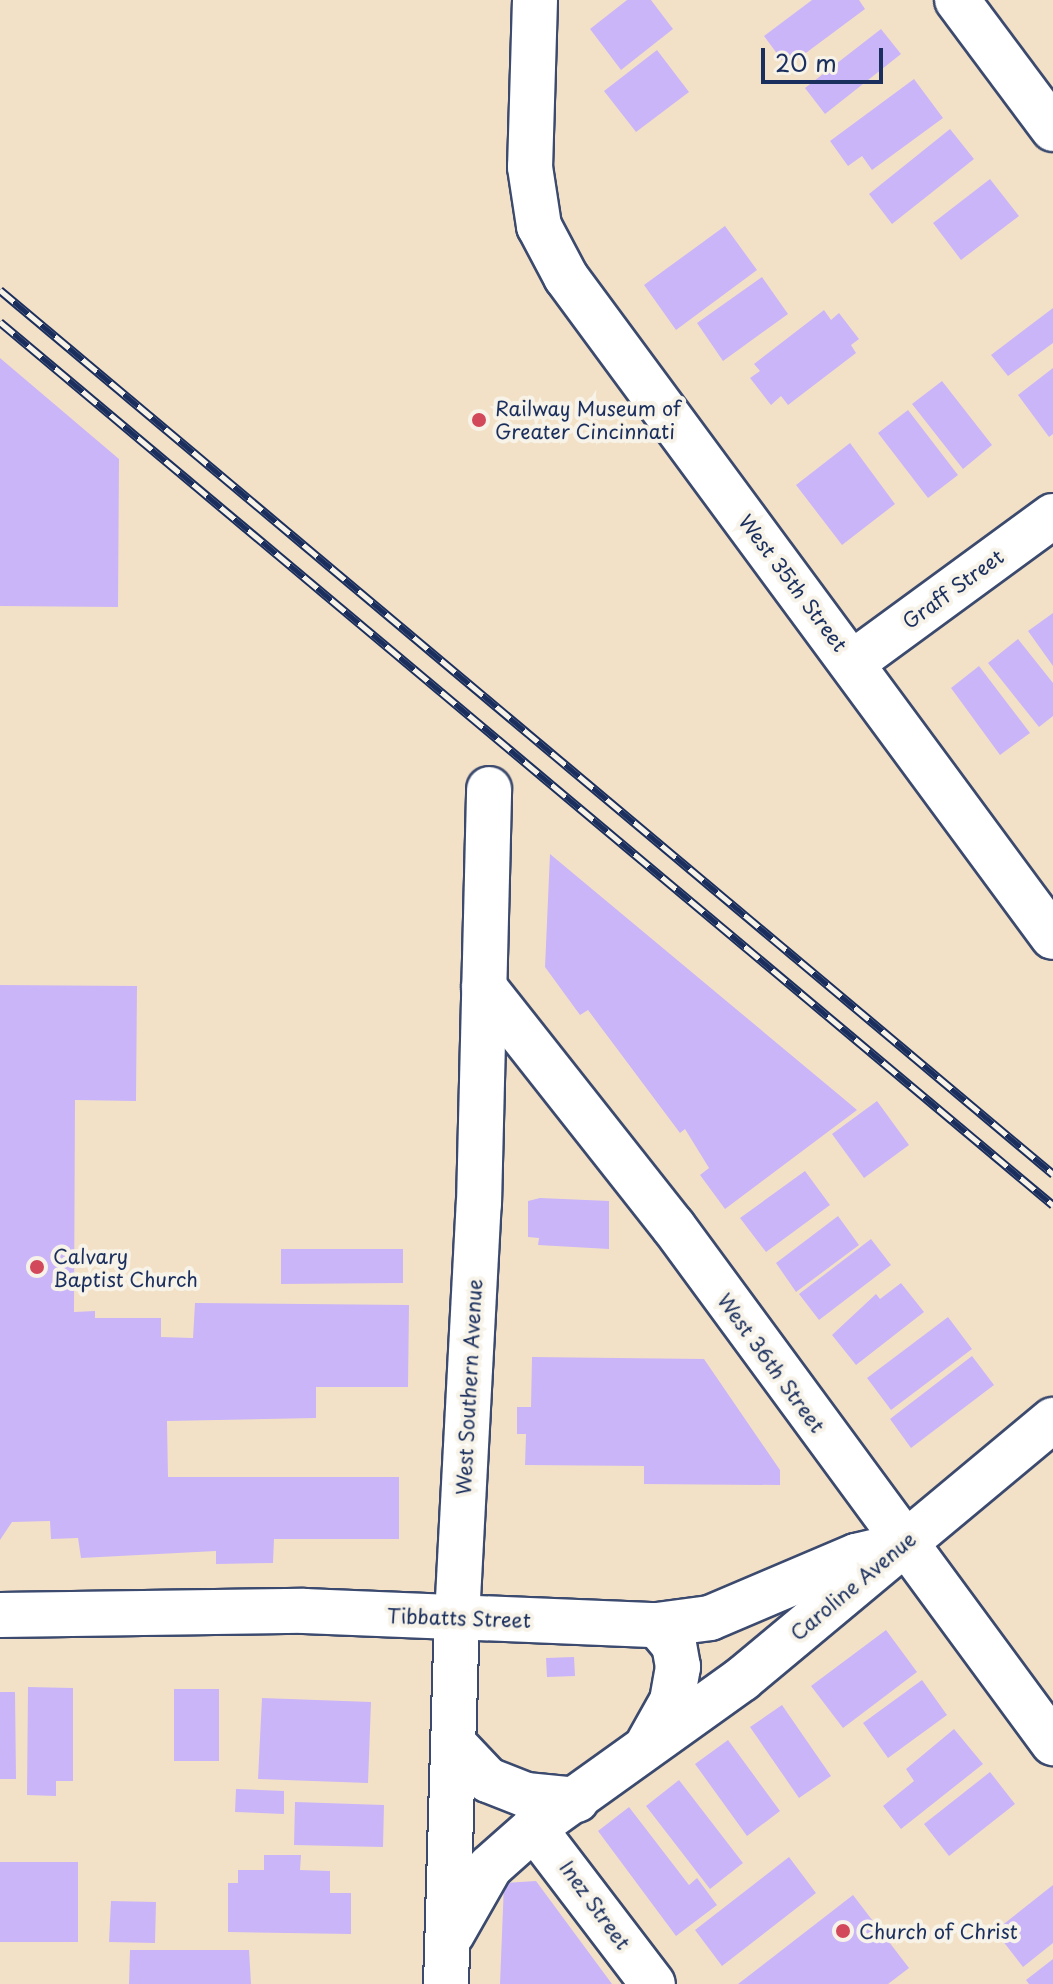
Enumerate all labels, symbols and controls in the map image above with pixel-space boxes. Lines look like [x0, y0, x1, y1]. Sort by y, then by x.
scale bar [765, 32, 887, 82]
text: 20 m [775, 44, 837, 80]
place label: Railway Museum of Greater Cincinnati [495, 396, 681, 443]
marker: Railway Museum of Greater Cincinnati [470, 411, 488, 429]
street label: West 35th Street [734, 510, 852, 656]
street label: Graff Street [897, 544, 1009, 634]
place label: Calvary Baptist Church [53, 1244, 199, 1291]
marker: Calvary Baptist Church [28, 1258, 46, 1276]
street label: West Southern Avenue [451, 1279, 487, 1495]
street label: West 36th Street [712, 1289, 830, 1437]
street label: Caroline Avenue [785, 1527, 921, 1645]
street label: Tibbatts Street [386, 1603, 532, 1633]
street label: Inez Street [554, 1856, 636, 1954]
place label: Church of Christ [859, 1919, 1018, 1943]
marker: Church of Christ [834, 1922, 852, 1940]

